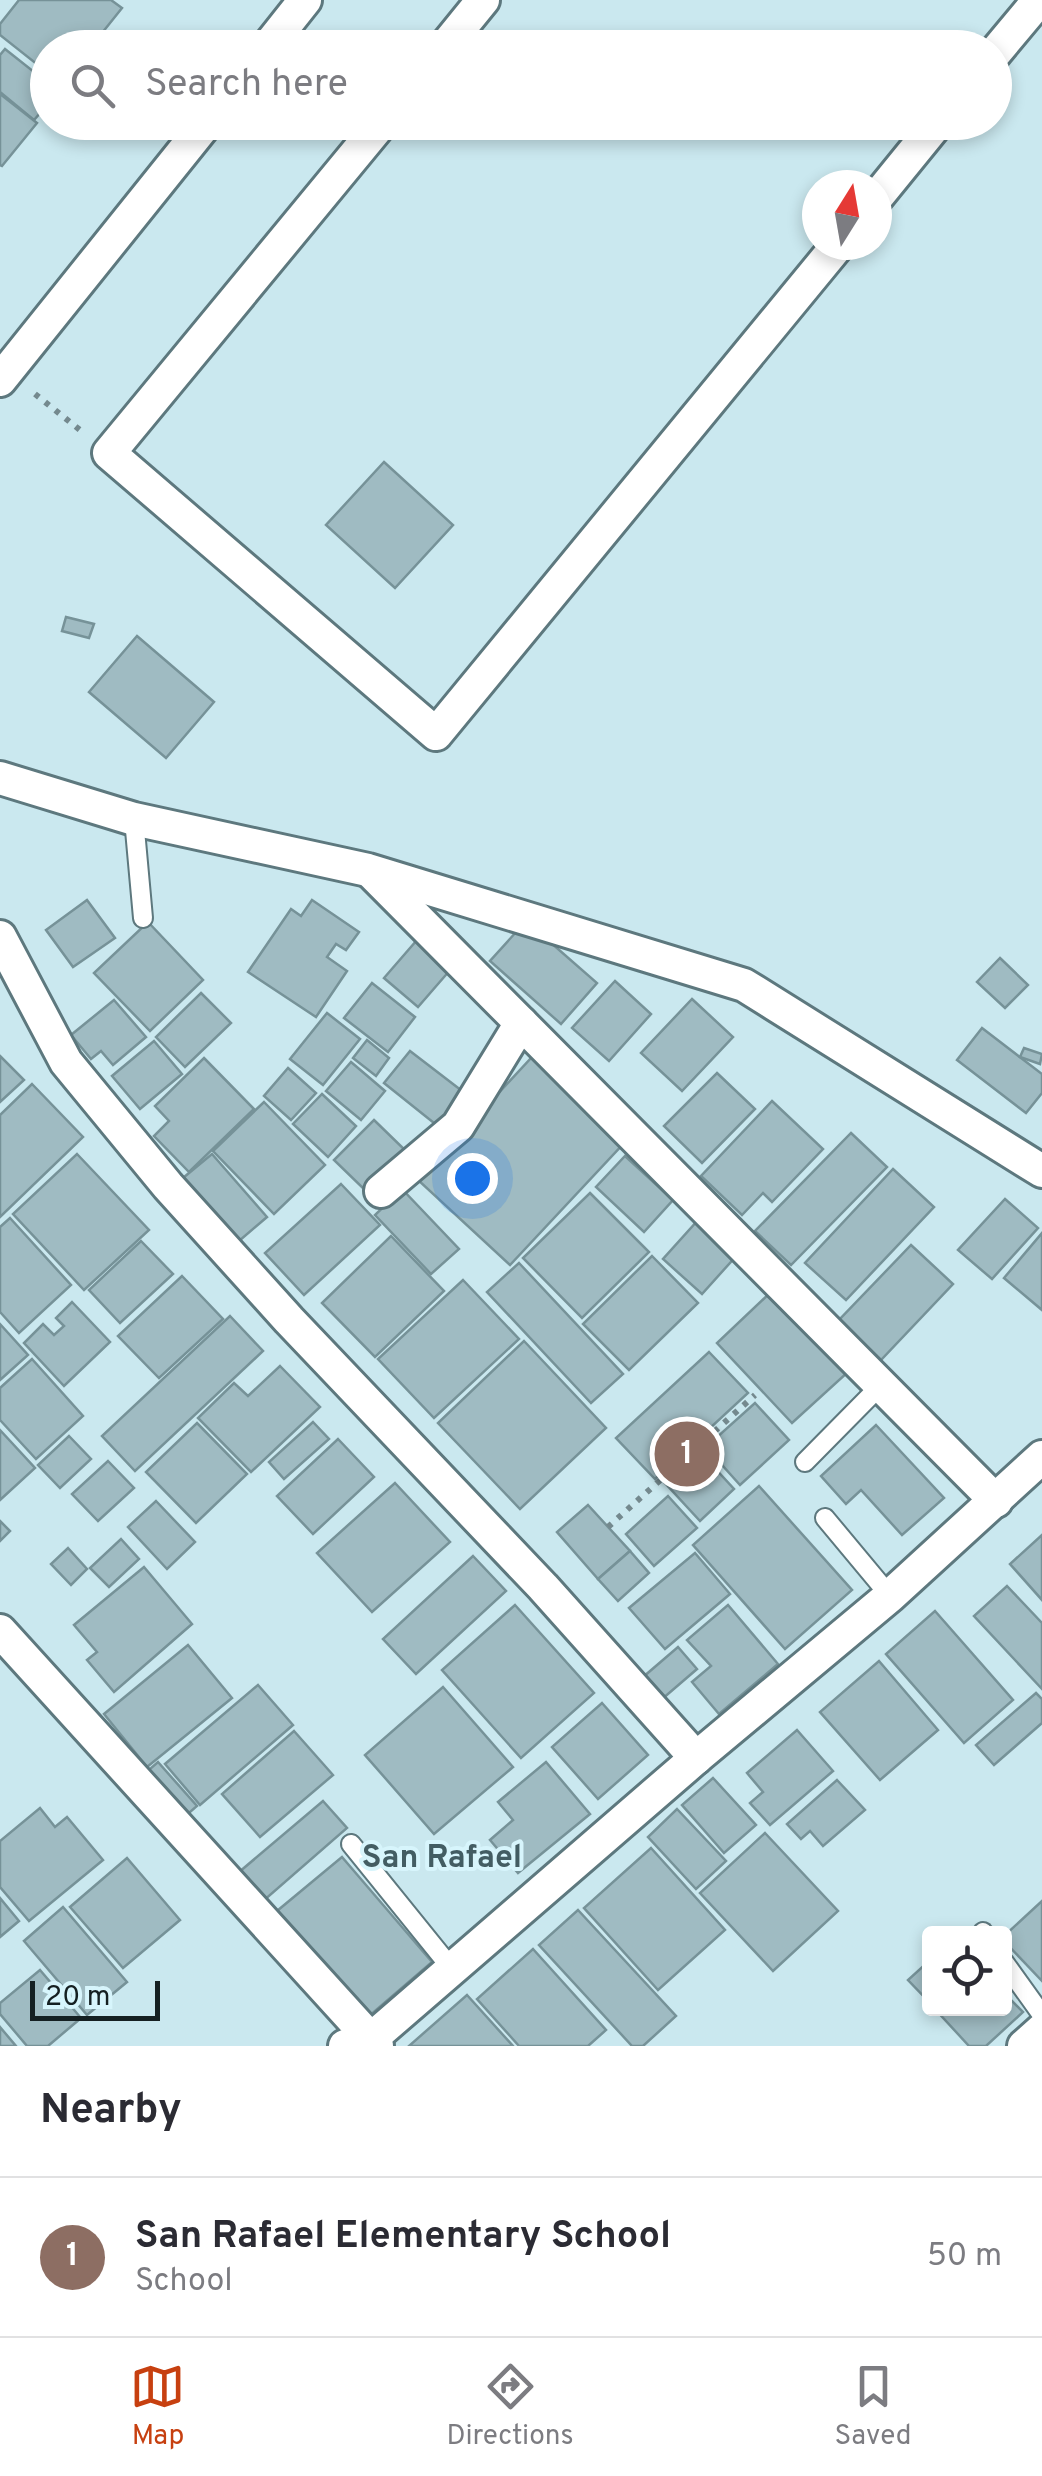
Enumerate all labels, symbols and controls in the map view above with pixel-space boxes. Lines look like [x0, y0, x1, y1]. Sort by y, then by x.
search box [30, 30, 1012, 140]
icon: search [65, 58, 120, 113]
text: Search here [145, 61, 348, 110]
north arrow [802, 170, 892, 260]
your location [447, 1153, 498, 1204]
pin: 1 [654, 1416, 720, 1492]
district label: San Rafael [362, 1839, 522, 1879]
map controls [922, 1926, 1012, 2016]
button: locate [922, 1926, 1012, 2016]
scale bar [30, 1976, 160, 2020]
text: 20 m [45, 1980, 110, 2016]
text: Nearby [40, 2085, 182, 2138]
text: San Rafael Elementary School [135, 2213, 671, 2262]
text: 1 [66, 2237, 79, 2277]
text: 50 m [927, 2237, 1002, 2277]
text: School [135, 2262, 233, 2302]
tab: Map [130, 2359, 185, 2455]
tab: Directions [446, 2359, 574, 2455]
tab: Saved [835, 2359, 912, 2455]

